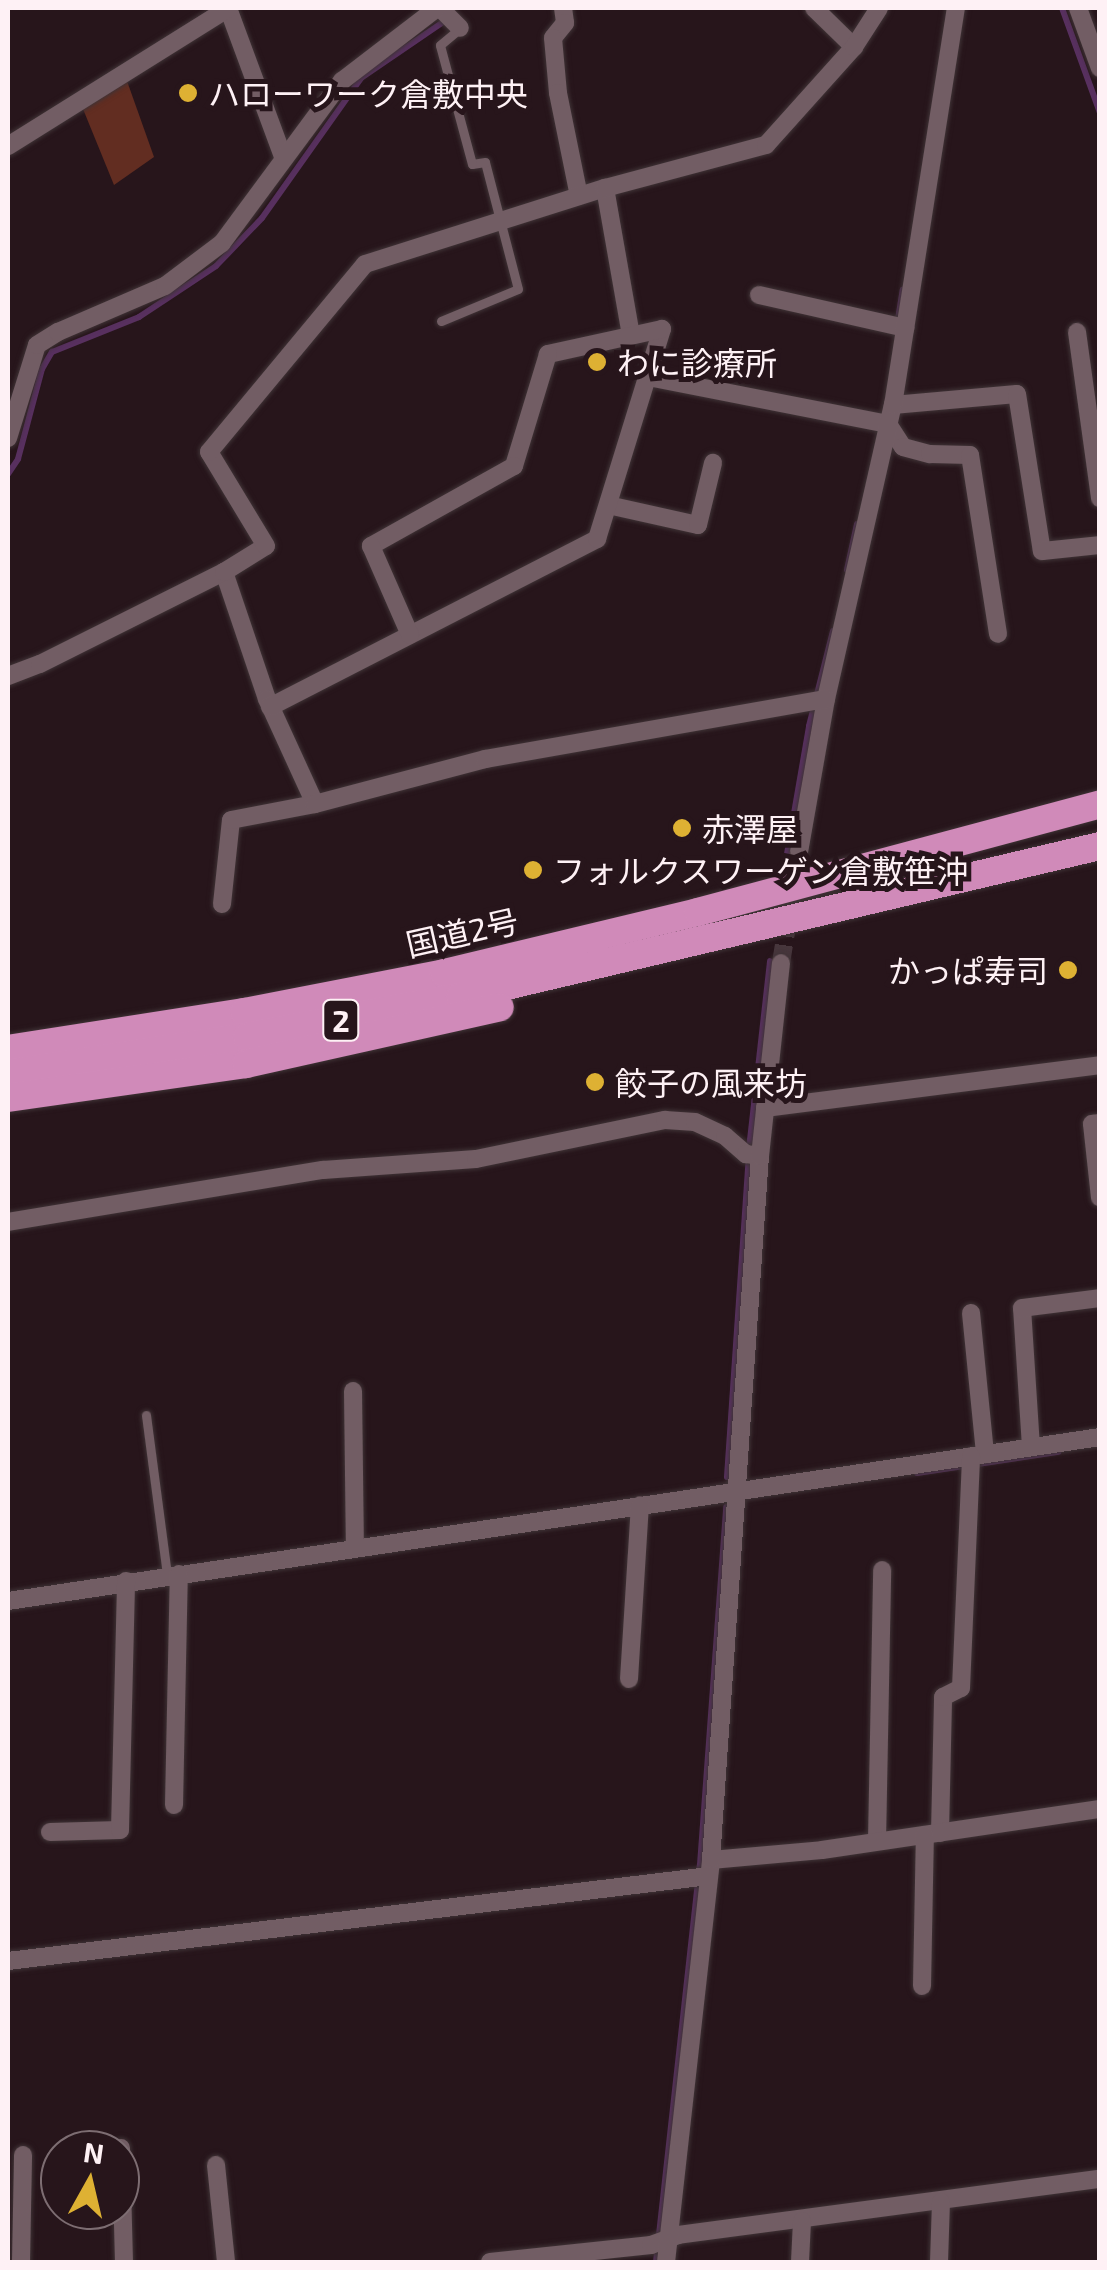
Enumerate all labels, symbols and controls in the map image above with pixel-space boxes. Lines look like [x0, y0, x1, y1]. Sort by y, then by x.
place label: ハローワーク倉敷中央 [208, 74, 528, 112]
marker: ハローワーク倉敷中央 [177, 82, 199, 104]
place label: わに診療所 [617, 343, 777, 381]
marker: わに診療所 [586, 351, 608, 373]
place label: 赤澤屋 [702, 809, 798, 847]
marker: 赤澤屋 [671, 817, 693, 839]
place label: フォルクスワーゲン倉敷笹沖 [553, 851, 969, 889]
marker: フォルクスワーゲン倉敷笹沖 [522, 859, 544, 881]
street label: 国道2号 [402, 900, 522, 964]
place label: かっぱ寿司 [888, 951, 1048, 989]
marker: かっぱ寿司 [1057, 959, 1079, 981]
road number: 2 [321, 995, 361, 1045]
place label: 餃子の風来坊 [615, 1063, 807, 1101]
marker: 餃子の風来坊 [584, 1071, 606, 1093]
north arrow [40, 2130, 140, 2230]
text: N [82, 2134, 106, 2171]

